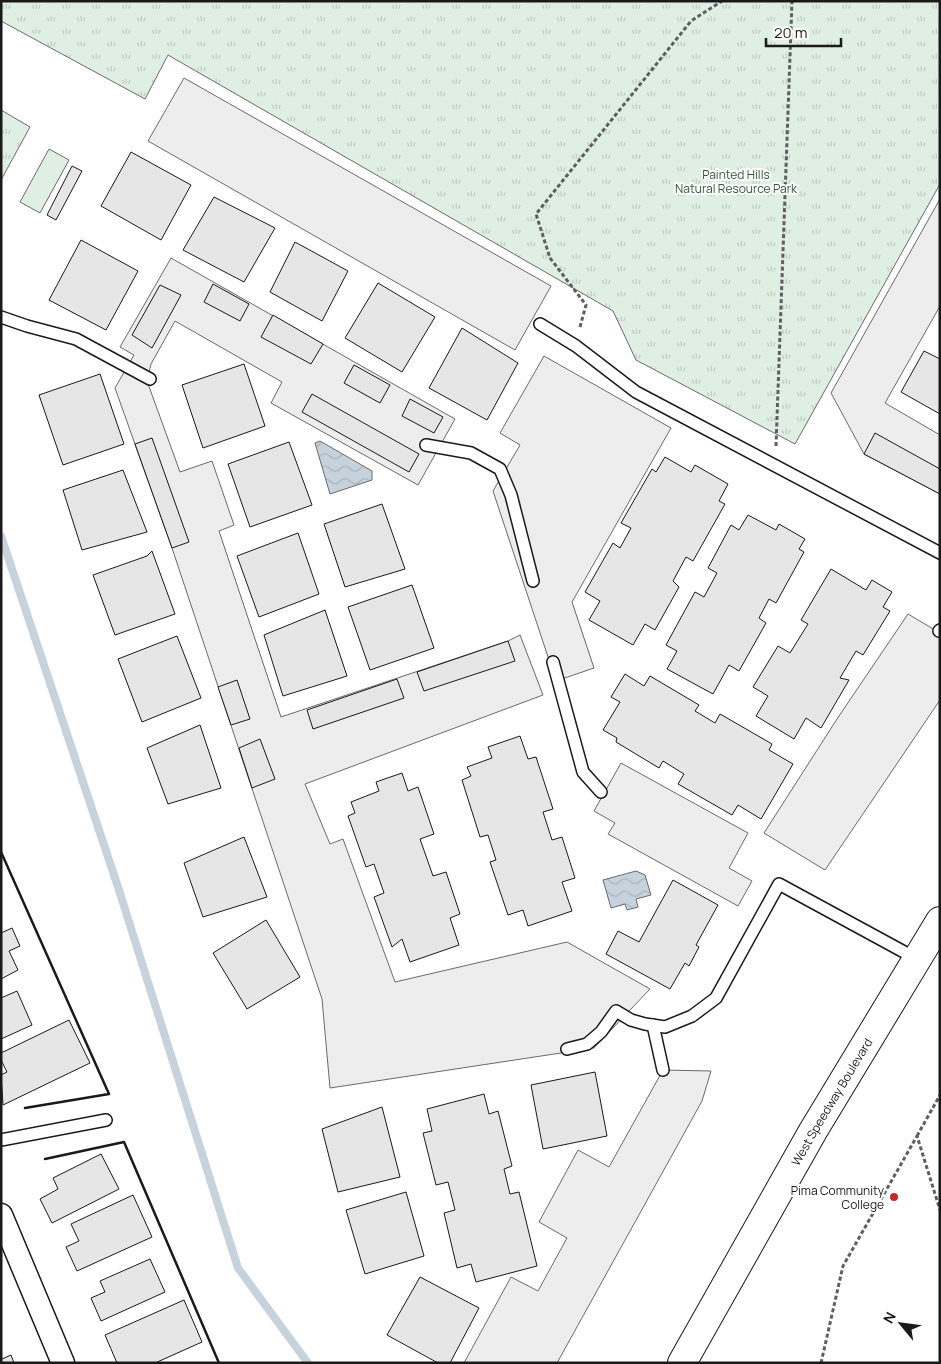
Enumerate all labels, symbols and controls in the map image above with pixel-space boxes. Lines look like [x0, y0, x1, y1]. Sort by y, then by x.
scale bar [766, 15, 841, 47]
text: 20 m [774, 22, 807, 43]
park label: Painted Hills Natural Resource Park [675, 166, 798, 197]
street label: West Speedway Boulevard [787, 1035, 876, 1168]
place label: Pima Community College [791, 1182, 885, 1213]
marker: Pima Community College [888, 1191, 900, 1203]
north arrow [876, 1299, 926, 1349]
text: N [878, 1308, 900, 1326]

